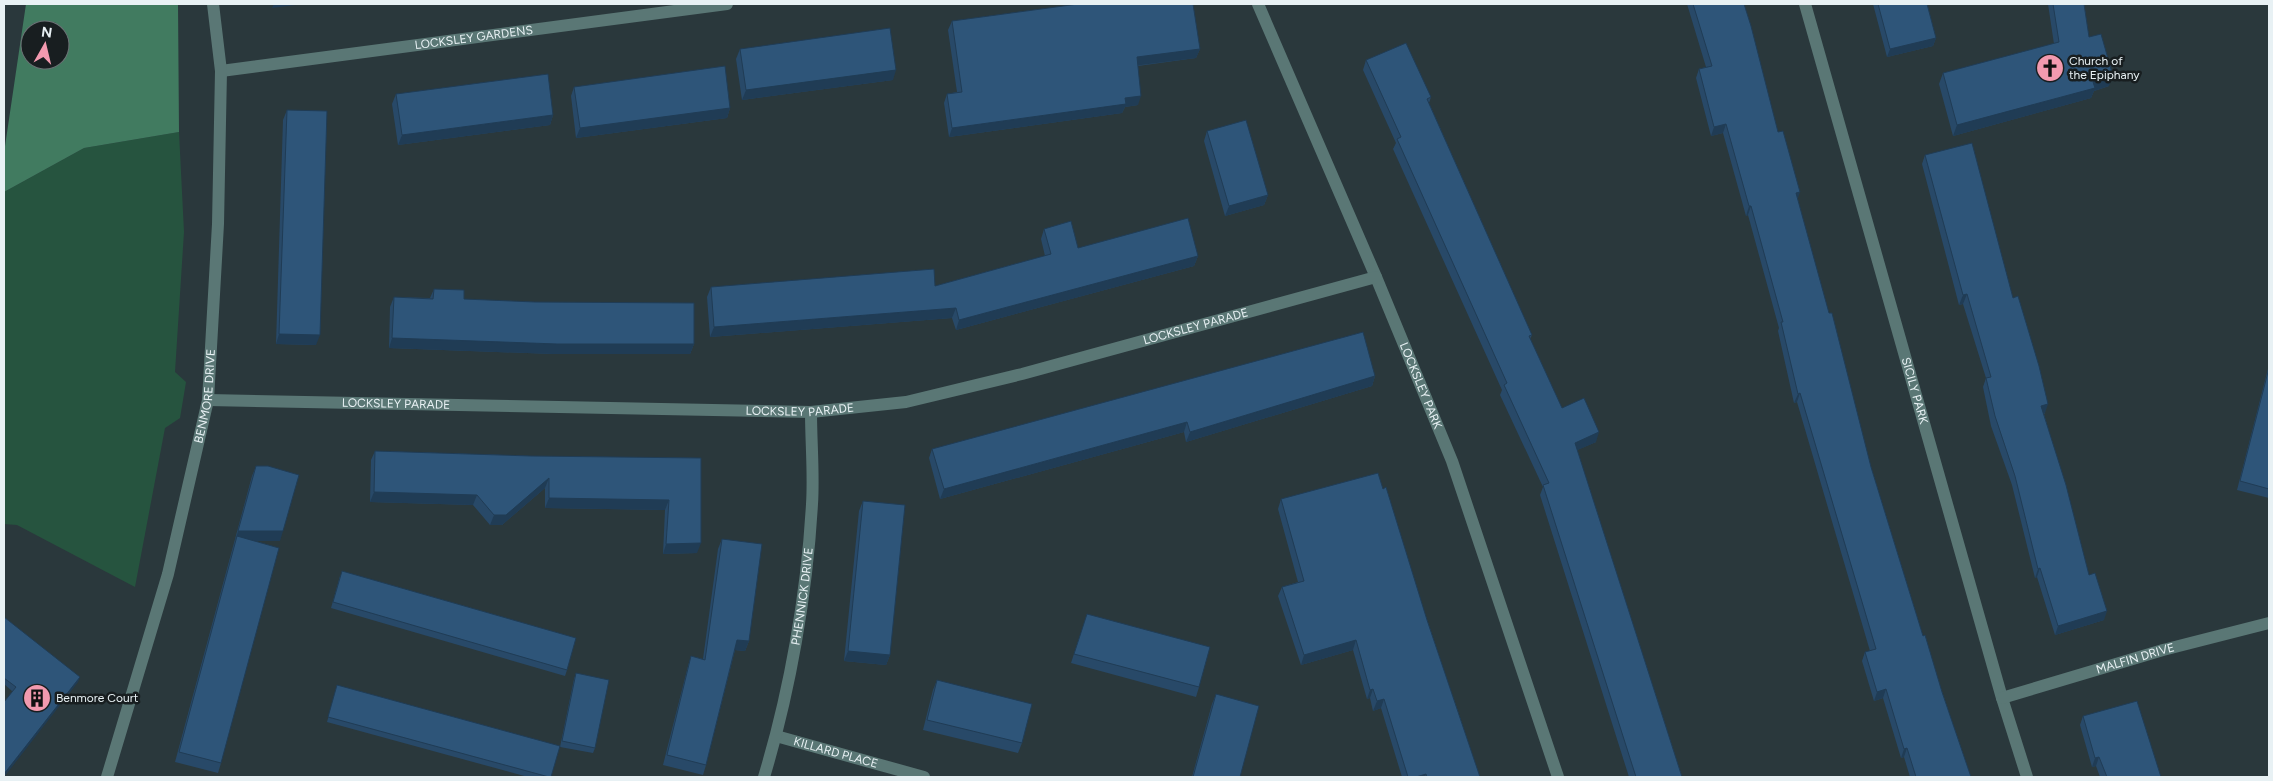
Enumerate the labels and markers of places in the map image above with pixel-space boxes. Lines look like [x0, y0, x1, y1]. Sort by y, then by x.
church icon: Church of the Epiphany [2035, 53, 2065, 83]
place label: Church of the Epiphany [2069, 54, 2140, 82]
building icon: Benmore Court [22, 683, 52, 713]
place label: Benmore Court [56, 691, 139, 705]

